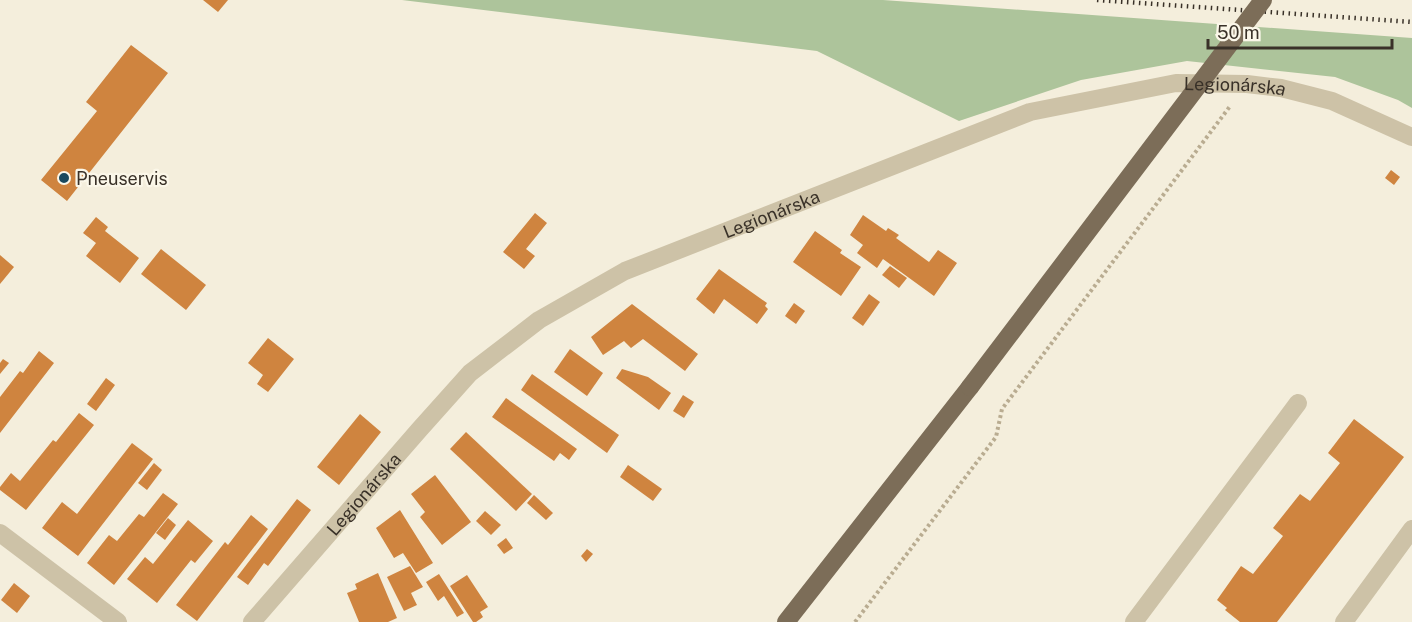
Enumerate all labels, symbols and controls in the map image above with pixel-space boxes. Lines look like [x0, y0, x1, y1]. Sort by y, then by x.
scale bar [1208, 12, 1392, 50]
text: 50 m [1217, 22, 1260, 43]
street label: Legionárska [1184, 73, 1288, 99]
place label: Pneuservis [76, 168, 168, 189]
marker: Pneuservis [57, 171, 71, 185]
street label: Legionárska [720, 185, 823, 242]
street label: Legionárska [322, 448, 405, 539]

